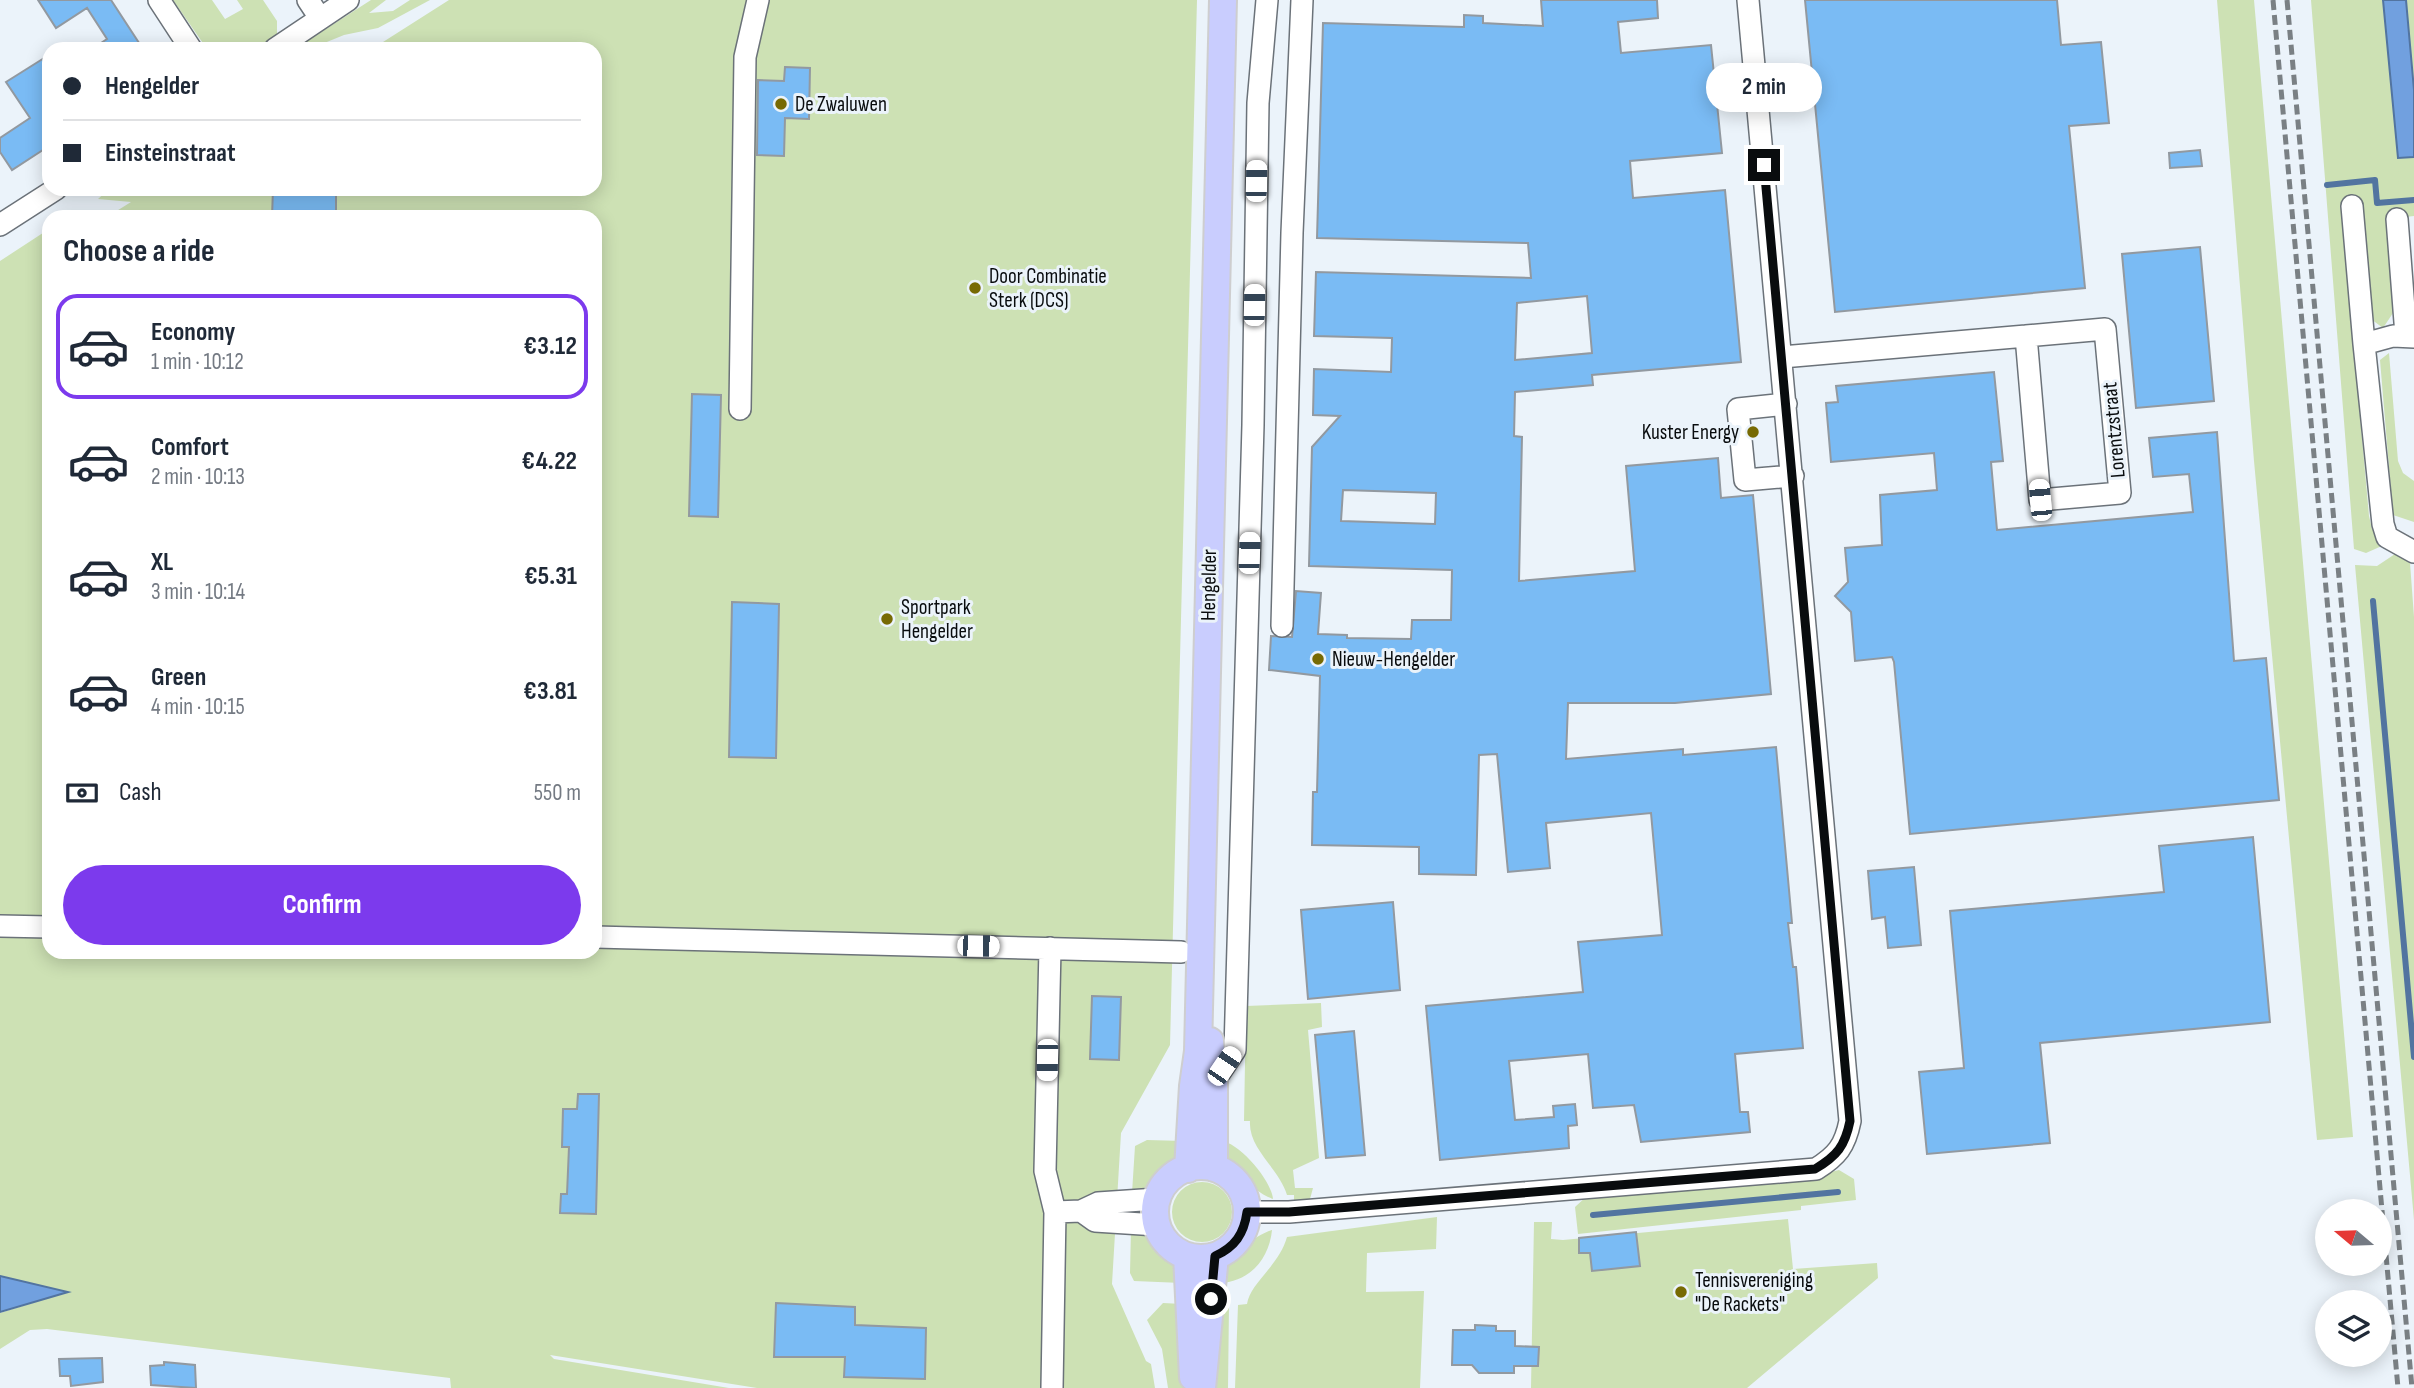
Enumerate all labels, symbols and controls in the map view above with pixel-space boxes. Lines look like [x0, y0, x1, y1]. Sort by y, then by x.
callout: 2 min [1706, 64, 1822, 113]
text: Hengelder [105, 71, 199, 102]
text: 2 min [1742, 73, 1786, 101]
place label: De Zwaluwen [795, 92, 887, 117]
marker: De Zwaluwen [773, 96, 789, 112]
text: Einsteinstraat [105, 138, 236, 169]
route end [1748, 149, 1780, 181]
car [1246, 160, 1267, 202]
text: Choose a ride [63, 232, 215, 271]
place label: Door Combinatie Sterk (DCS) [989, 264, 1107, 313]
marker: Door Combinatie Sterk (DCS) [967, 280, 983, 296]
car [1244, 284, 1265, 326]
icon: car [67, 315, 130, 378]
text: Economy [151, 317, 235, 348]
text: €3.12 [524, 331, 577, 362]
text: 1 min · 10:12 [151, 348, 244, 376]
street label: Lorentzstraat [2097, 381, 2131, 479]
place label: Kuster Energy [1642, 420, 1739, 445]
marker: Kuster Energy [1745, 424, 1761, 440]
icon: car [67, 430, 130, 493]
text: Comfort [151, 432, 229, 463]
text: €4.22 [522, 446, 577, 477]
text: 2 min · 10:13 [151, 463, 245, 491]
car [2028, 478, 2053, 522]
car [1238, 532, 1261, 574]
icon: car [67, 545, 130, 608]
text: XL [151, 547, 173, 578]
street label: Hengelder [1196, 549, 1222, 621]
text: €5.31 [524, 561, 577, 592]
text: 3 min · 10:14 [151, 578, 245, 606]
place label: Sportpark Hengelder [901, 595, 973, 644]
marker: Sportpark Hengelder [879, 611, 895, 627]
place label: Nieuw-Hengelder [1332, 647, 1455, 672]
marker: Nieuw-Hengelder [1310, 651, 1326, 667]
icon: car [67, 660, 130, 723]
text: Green [151, 662, 206, 693]
text: €3.81 [523, 676, 577, 707]
text: 4 min · 10:15 [151, 693, 245, 721]
icon: cash [63, 774, 101, 812]
text: Cash [119, 777, 162, 808]
text: 550 m [534, 779, 581, 807]
button: Confirm [63, 865, 581, 945]
car [957, 935, 1000, 957]
car [1037, 1039, 1058, 1081]
car [1204, 1043, 1245, 1089]
north arrow [2315, 1199, 2392, 1276]
map controls [2315, 1199, 2392, 1367]
place label: Tennisvereniging "De Rackets" [1695, 1268, 1813, 1317]
route start [1195, 1283, 1227, 1315]
marker: Tennisvereniging "De Rackets" [1673, 1284, 1689, 1300]
button: layers [2315, 1290, 2392, 1367]

